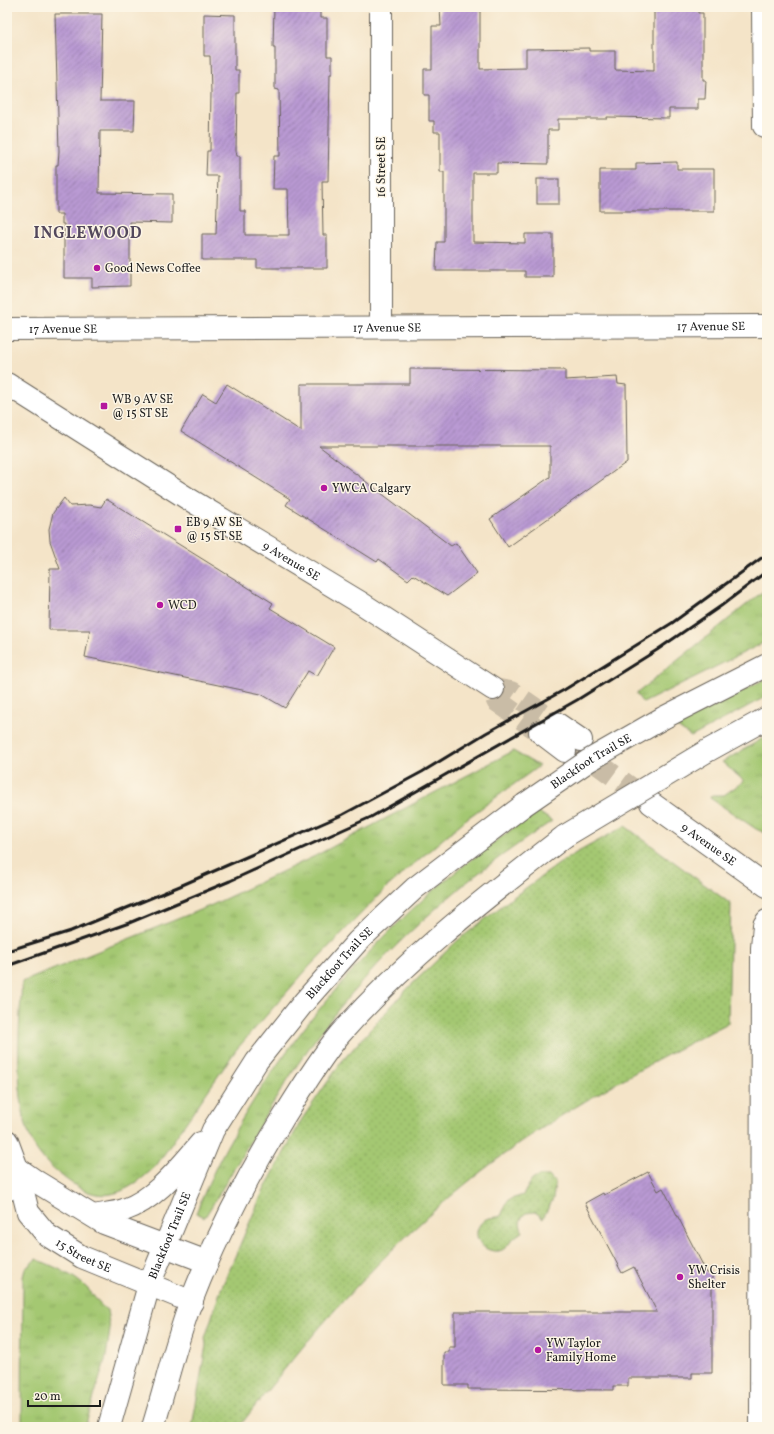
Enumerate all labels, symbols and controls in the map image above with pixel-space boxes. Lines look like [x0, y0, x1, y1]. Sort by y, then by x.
street label: 16 Street SE [374, 137, 390, 197]
district label: INGLEWOOD [34, 223, 142, 245]
place label: Good News Coffee [105, 261, 201, 277]
marker: Good News Coffee [92, 263, 102, 273]
street label: 17 Avenue SE [677, 319, 745, 335]
street label: 17 Avenue SE [353, 320, 421, 337]
street label: 17 Avenue SE [29, 322, 97, 338]
place label: WB 9 AV SE @ 15 ST SE [112, 392, 173, 422]
marker: WB 9 AV SE @ 15 ST SE [99, 401, 109, 411]
place label: YWCA Calgary [332, 481, 411, 497]
marker: YWCA Calgary [319, 483, 329, 493]
place label: EB 9 AV SE @ 15 ST SE [186, 515, 242, 545]
marker: EB 9 AV SE @ 15 ST SE [173, 524, 183, 534]
street label: 9 Avenue SE [259, 538, 323, 585]
place label: WCD [168, 598, 197, 614]
marker: WCD [155, 600, 165, 610]
street label: Blackfoot Trail SE [548, 731, 635, 793]
street label: 9 Avenue SE [677, 820, 739, 870]
street label: Blackfoot Trail SE [303, 924, 377, 1003]
street label: Blackfoot Trail SE [145, 1190, 195, 1282]
street label: 15 Street SE [52, 1235, 113, 1277]
place label: YW Crisis Shelter [688, 1263, 740, 1293]
marker: YW Crisis Shelter [675, 1272, 685, 1282]
place label: YW Taylor Family Home [546, 1336, 617, 1366]
marker: YW Taylor Family Home [533, 1345, 543, 1355]
scale bar [28, 1382, 100, 1408]
text: 20 m [34, 1389, 61, 1405]

